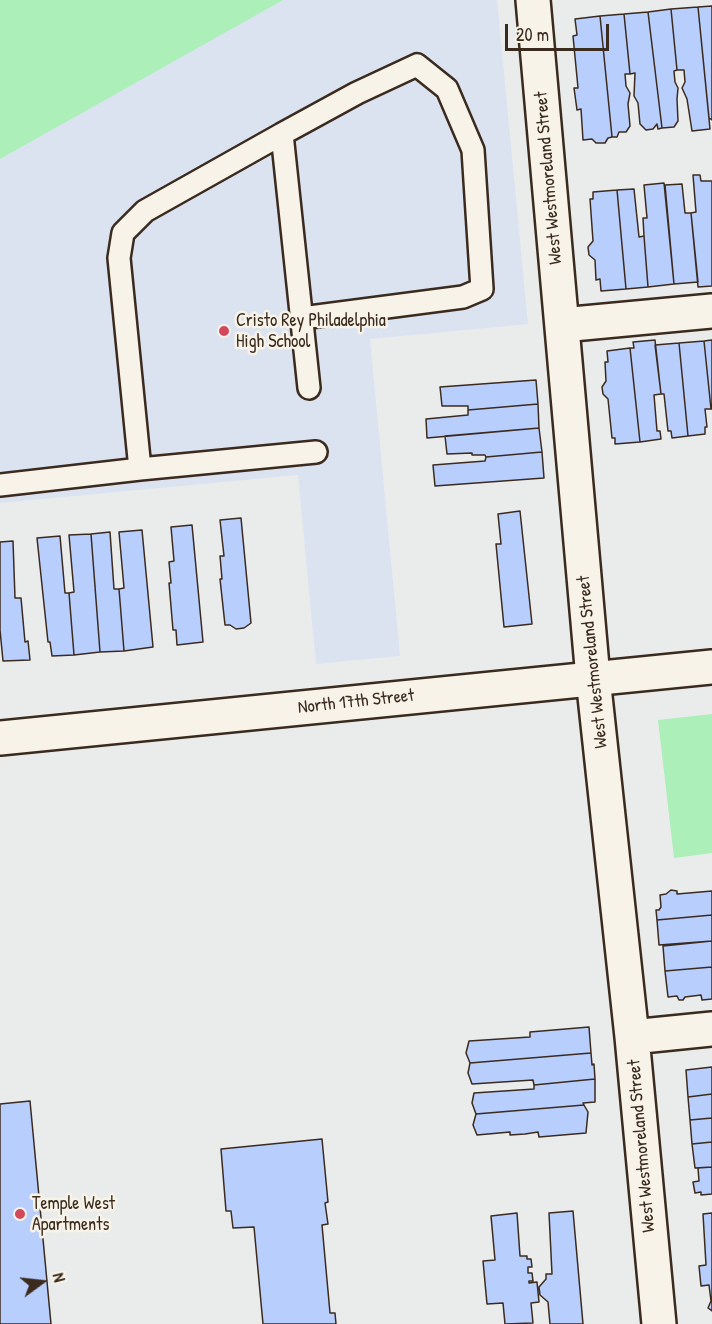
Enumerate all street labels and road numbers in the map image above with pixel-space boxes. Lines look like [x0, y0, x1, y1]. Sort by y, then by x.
street label: West Westmoreland Street [531, 91, 567, 265]
street label: West Westmoreland Street [573, 575, 613, 749]
street label: North 17th Street [297, 685, 415, 719]
street label: West Westmoreland Street [624, 1059, 660, 1233]

